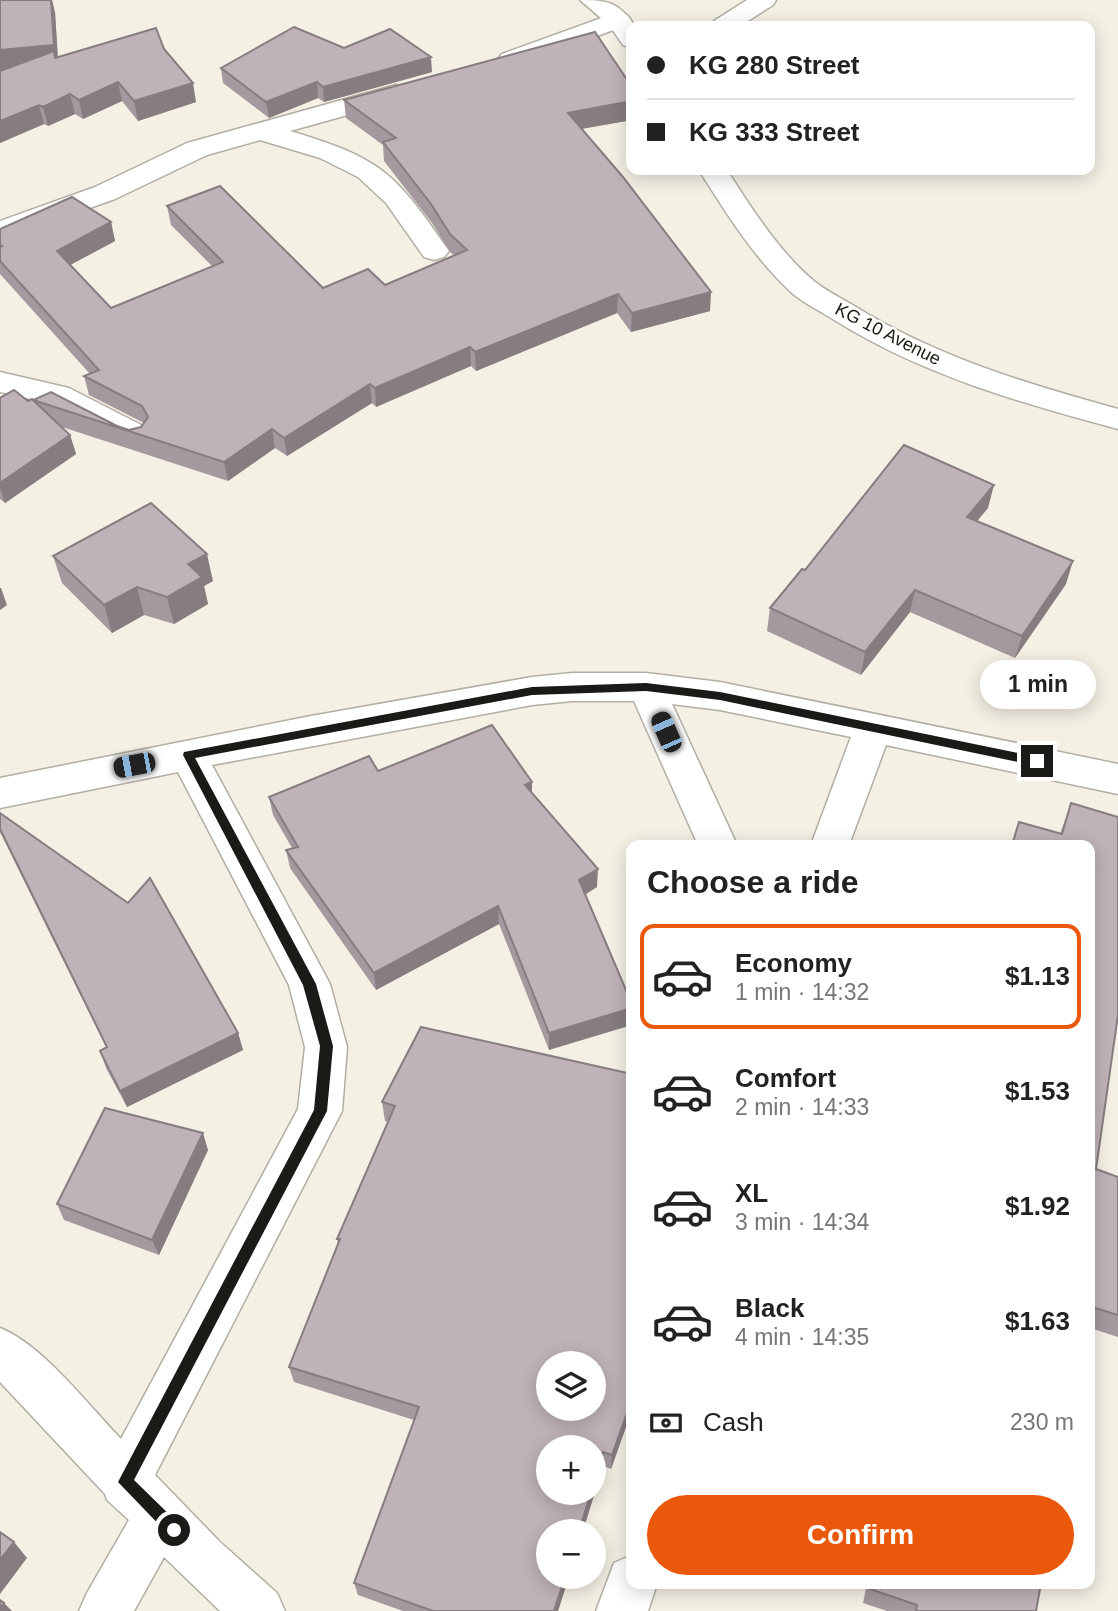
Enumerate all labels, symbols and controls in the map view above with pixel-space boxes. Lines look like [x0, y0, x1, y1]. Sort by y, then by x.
text: KG 280 Street [689, 50, 860, 80]
text: KG 333 Street [689, 117, 860, 147]
street label: KG 10 Avenue [832, 299, 944, 369]
callout: 1 min [979, 660, 1095, 708]
text: 1 min [1008, 671, 1068, 697]
car [648, 709, 685, 755]
route end [1021, 745, 1053, 777]
car [112, 751, 157, 779]
text: Choose a ride [647, 864, 859, 900]
icon: car [651, 945, 714, 1008]
text: Economy [735, 948, 852, 978]
text: $1.13 [1005, 961, 1070, 991]
text: 1 min · 14:32 [735, 979, 869, 1005]
icon: car [651, 1060, 714, 1123]
text: Comfort [735, 1063, 836, 1093]
text: $1.53 [1005, 1076, 1070, 1106]
text: 2 min · 14:33 [735, 1094, 869, 1120]
icon: car [651, 1175, 714, 1238]
text: XL [735, 1178, 768, 1208]
text: $1.92 [1005, 1191, 1070, 1221]
text: 3 min · 14:34 [735, 1209, 869, 1235]
icon: car [651, 1290, 714, 1353]
text: Black [735, 1293, 804, 1323]
text: $1.63 [1005, 1306, 1070, 1336]
text: 4 min · 14:35 [735, 1324, 869, 1350]
map controls [536, 1351, 606, 1589]
button: layers [536, 1351, 606, 1421]
icon: cash [647, 1404, 685, 1442]
text: Cash [703, 1407, 764, 1437]
text: 230 m [1010, 1409, 1074, 1435]
button: + [536, 1435, 606, 1505]
button: Confirm [647, 1495, 1074, 1575]
route start [158, 1514, 190, 1546]
button: − [536, 1519, 606, 1589]

